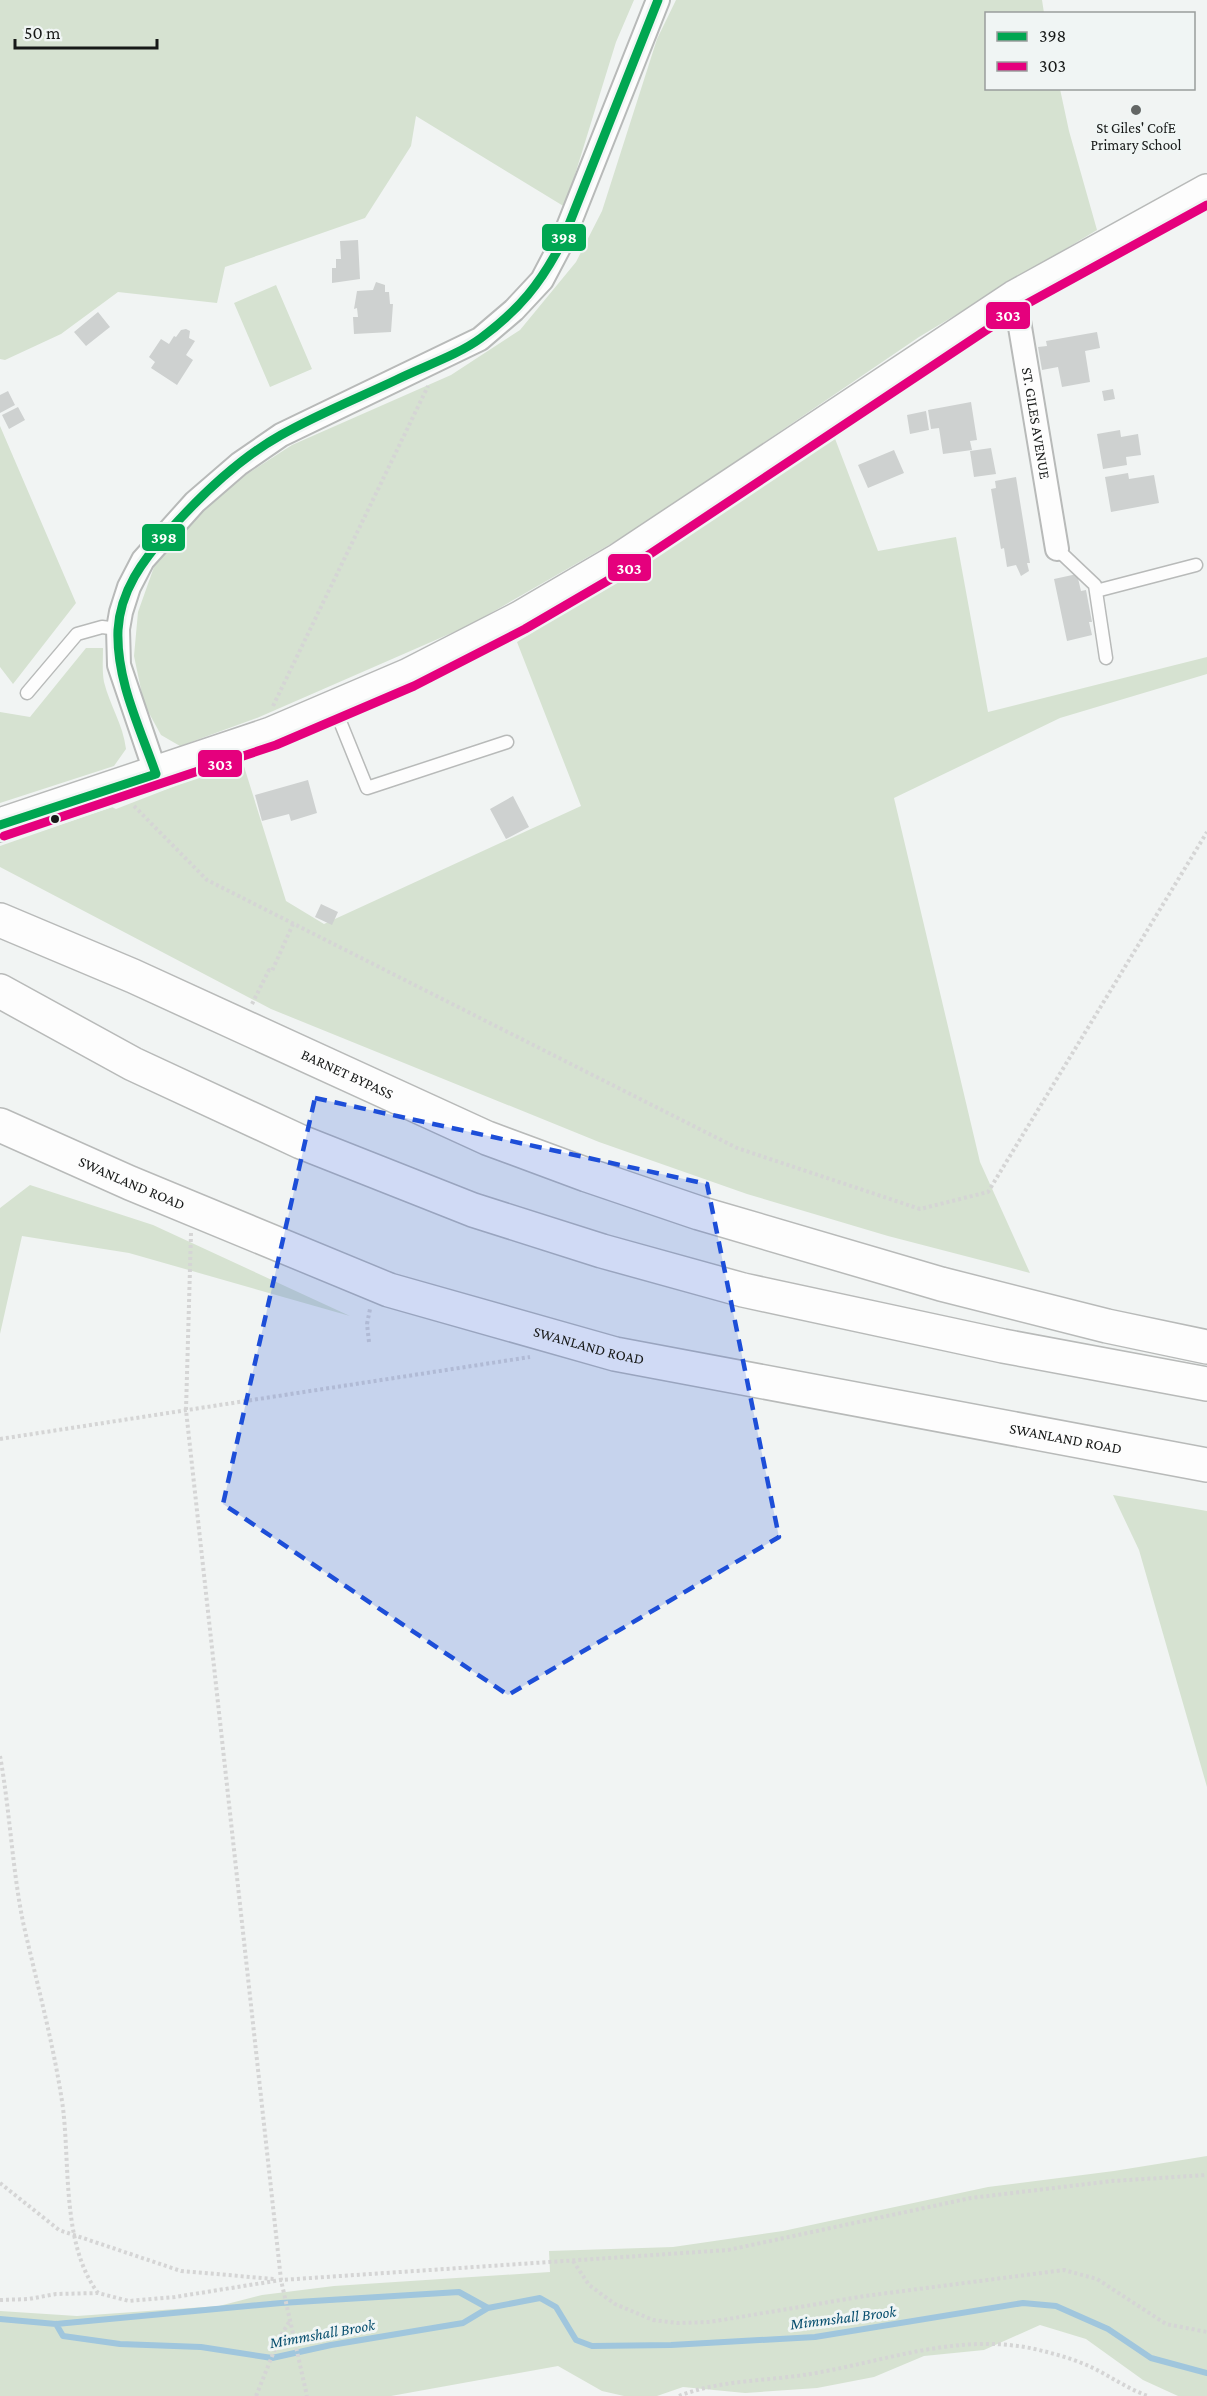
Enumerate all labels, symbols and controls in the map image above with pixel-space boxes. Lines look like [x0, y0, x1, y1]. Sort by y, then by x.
scale bar [15, 12, 158, 50]
legend [985, 12, 1195, 90]
text: 50 m [24, 23, 61, 43]
text: 398 [1039, 26, 1066, 46]
text: 303 [1039, 56, 1066, 76]
marker: St Giles' CofE Primary School [1129, 103, 1143, 117]
place label: St Giles' CofE Primary School [1091, 120, 1182, 154]
line badge: 398 [541, 223, 587, 252]
text: 398 [551, 229, 577, 246]
line badge: 303 [985, 301, 1031, 330]
text: 303 [995, 307, 1021, 324]
street label: ST. GILES AVENUE [1019, 366, 1053, 480]
line badge: 398 [141, 523, 186, 552]
text: 398 [151, 529, 177, 546]
line badge: 303 [607, 553, 652, 582]
text: 303 [616, 560, 642, 577]
line badge: 303 [197, 749, 243, 778]
text: 303 [207, 756, 233, 773]
unlabelled marker [49, 813, 61, 825]
street label: BARNET BYPASS [299, 1046, 396, 1102]
street label: SWANLAND ROAD [76, 1153, 187, 1213]
street label: SWANLAND ROAD [532, 1323, 645, 1367]
street label: SWANLAND ROAD [1008, 1420, 1123, 1457]
water label: Mimmshall Brook [788, 2302, 898, 2333]
water label: Mimmshall Brook [267, 2316, 377, 2351]

